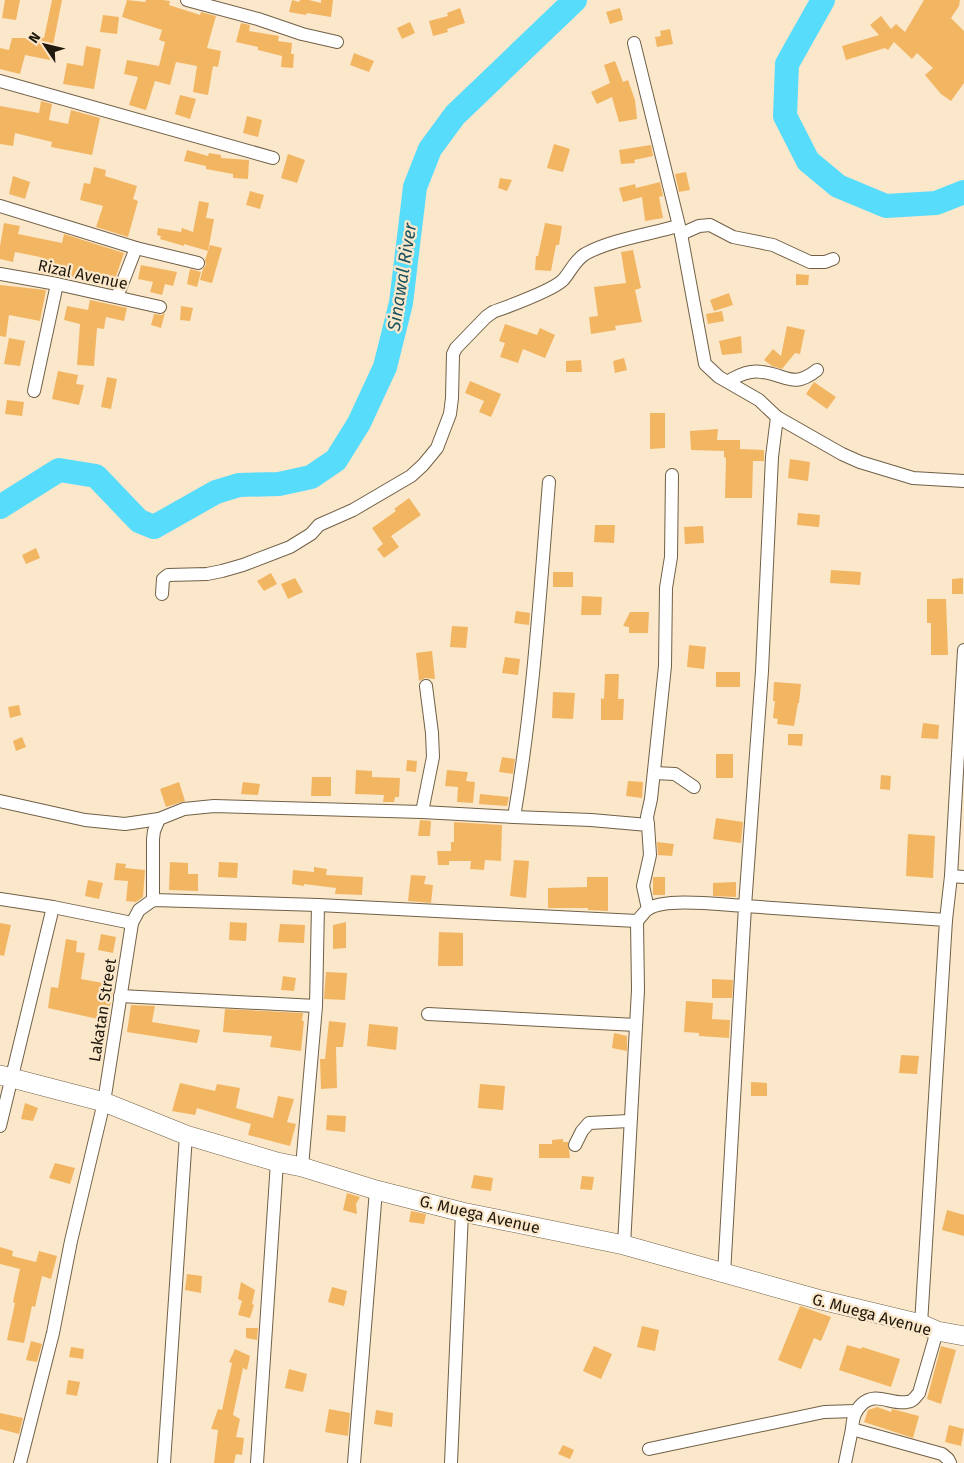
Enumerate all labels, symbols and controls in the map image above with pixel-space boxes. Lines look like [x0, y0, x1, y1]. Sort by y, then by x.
north arrow [20, 20, 70, 70]
text: N [25, 29, 44, 47]
water label: Sinawal River [382, 220, 422, 334]
street label: Rizal Avenue [36, 256, 130, 293]
street label: Lakatan Street [85, 957, 120, 1063]
street label: G. Muega Avenue [418, 1191, 542, 1238]
street label: G. Muega Avenue [810, 1289, 934, 1340]

